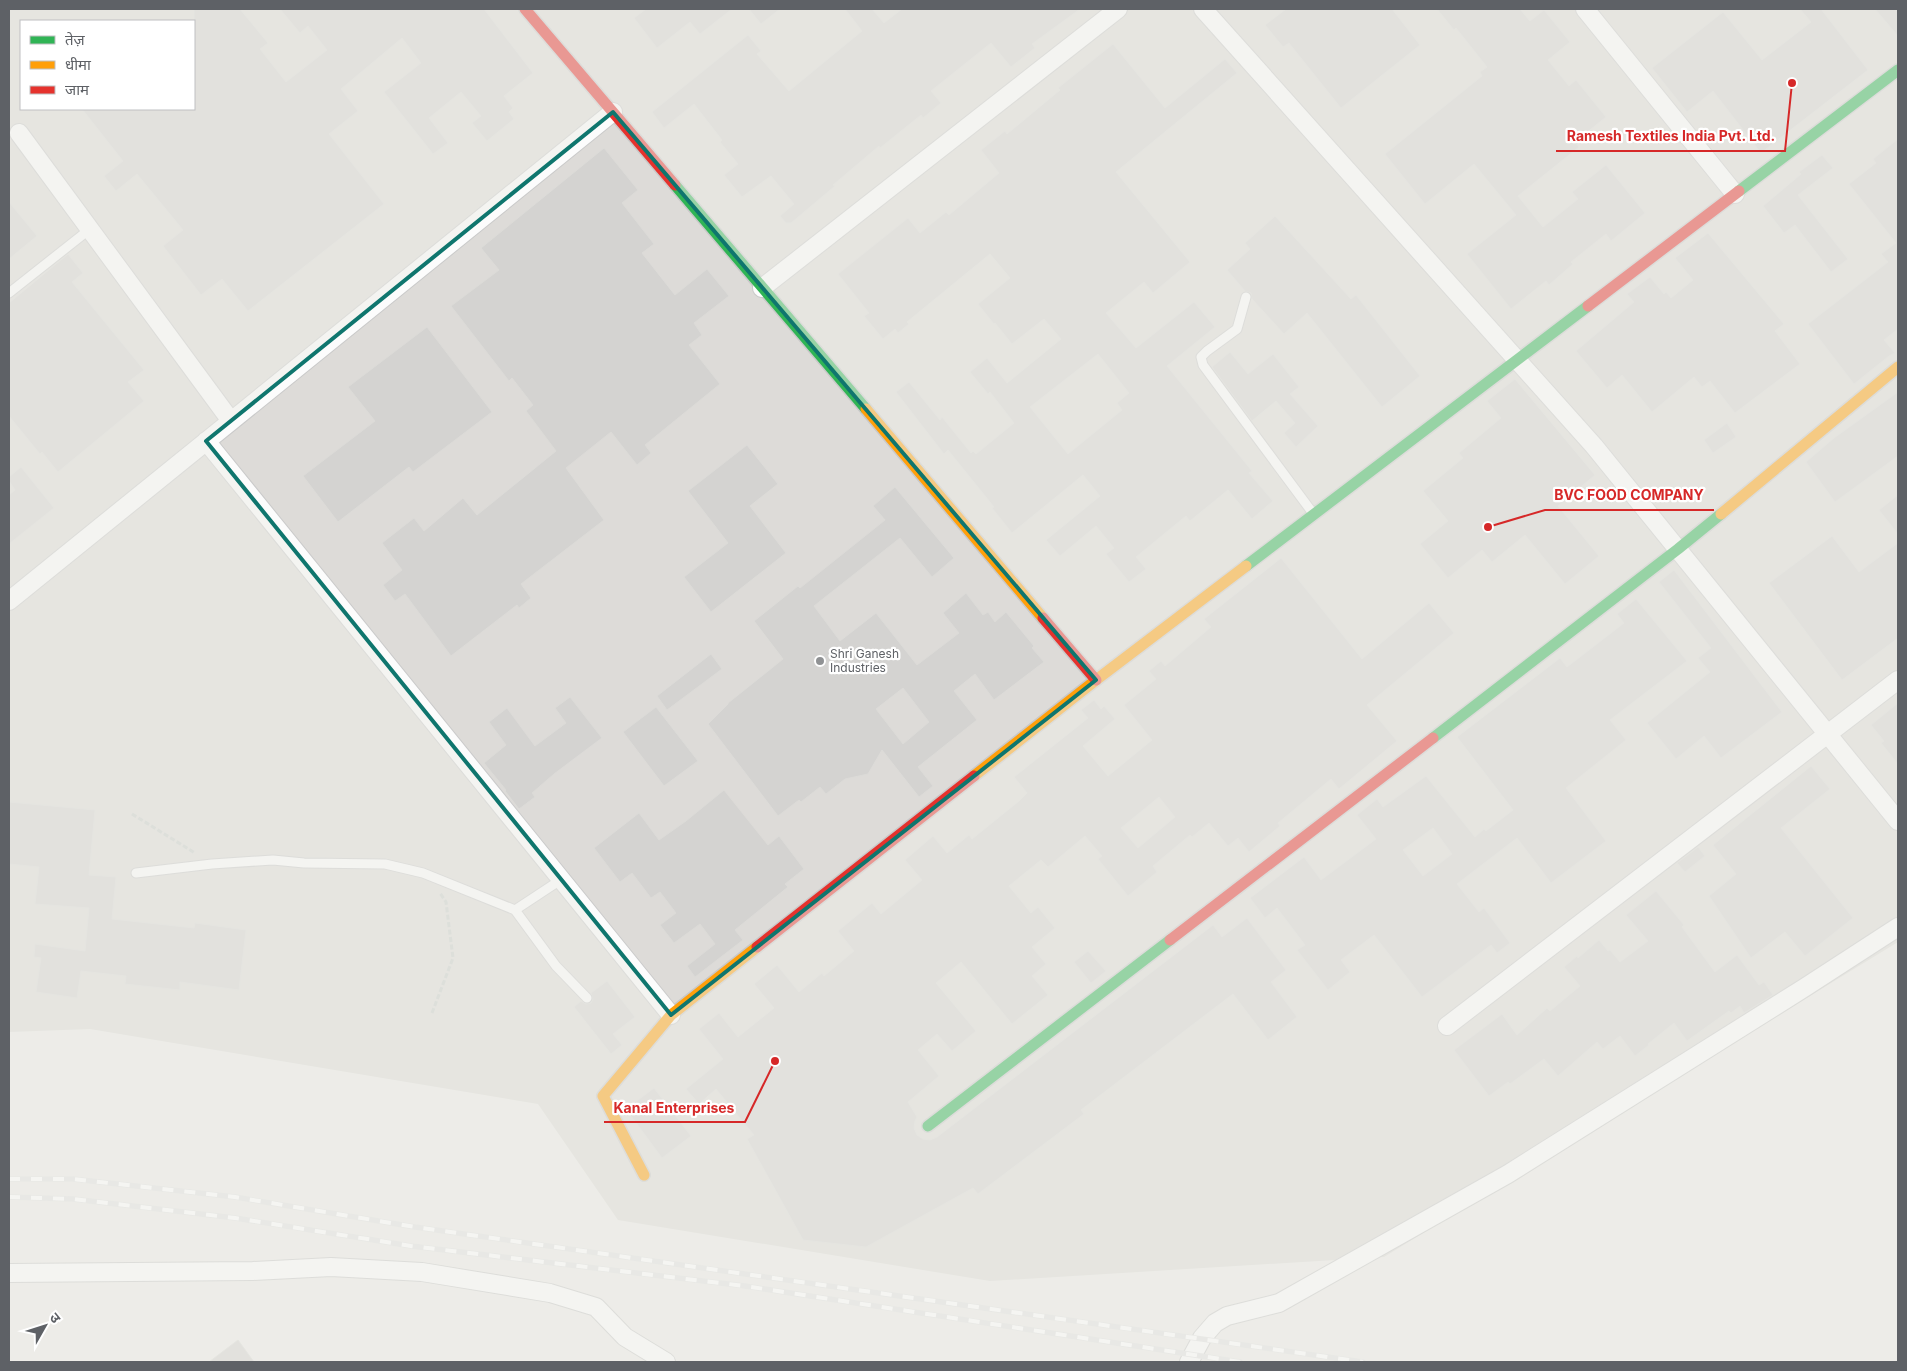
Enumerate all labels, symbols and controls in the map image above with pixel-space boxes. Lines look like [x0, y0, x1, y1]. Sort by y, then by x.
legend [20, 20, 195, 110]
text: तेज़ [65, 30, 86, 49]
text: धीमा [65, 55, 92, 74]
text: जाम [65, 80, 90, 99]
callout: Ramesh Textiles India Pvt. Ltd. [1556, 122, 1785, 151]
text: Ramesh Textiles India Pvt. Ltd. [1567, 127, 1775, 144]
callout: BVC FOOD COMPANY [1545, 481, 1714, 510]
text: BVC FOOD COMPANY [1554, 486, 1704, 503]
place label: Shri Ganesh Industries [830, 646, 899, 675]
marker: Shri Ganesh Industries [814, 655, 826, 667]
callout: Kanal Enterprises [604, 1093, 745, 1122]
text: Kanal Enterprises [614, 1099, 735, 1116]
north arrow [20, 1301, 70, 1351]
text: उ [46, 1309, 65, 1327]

